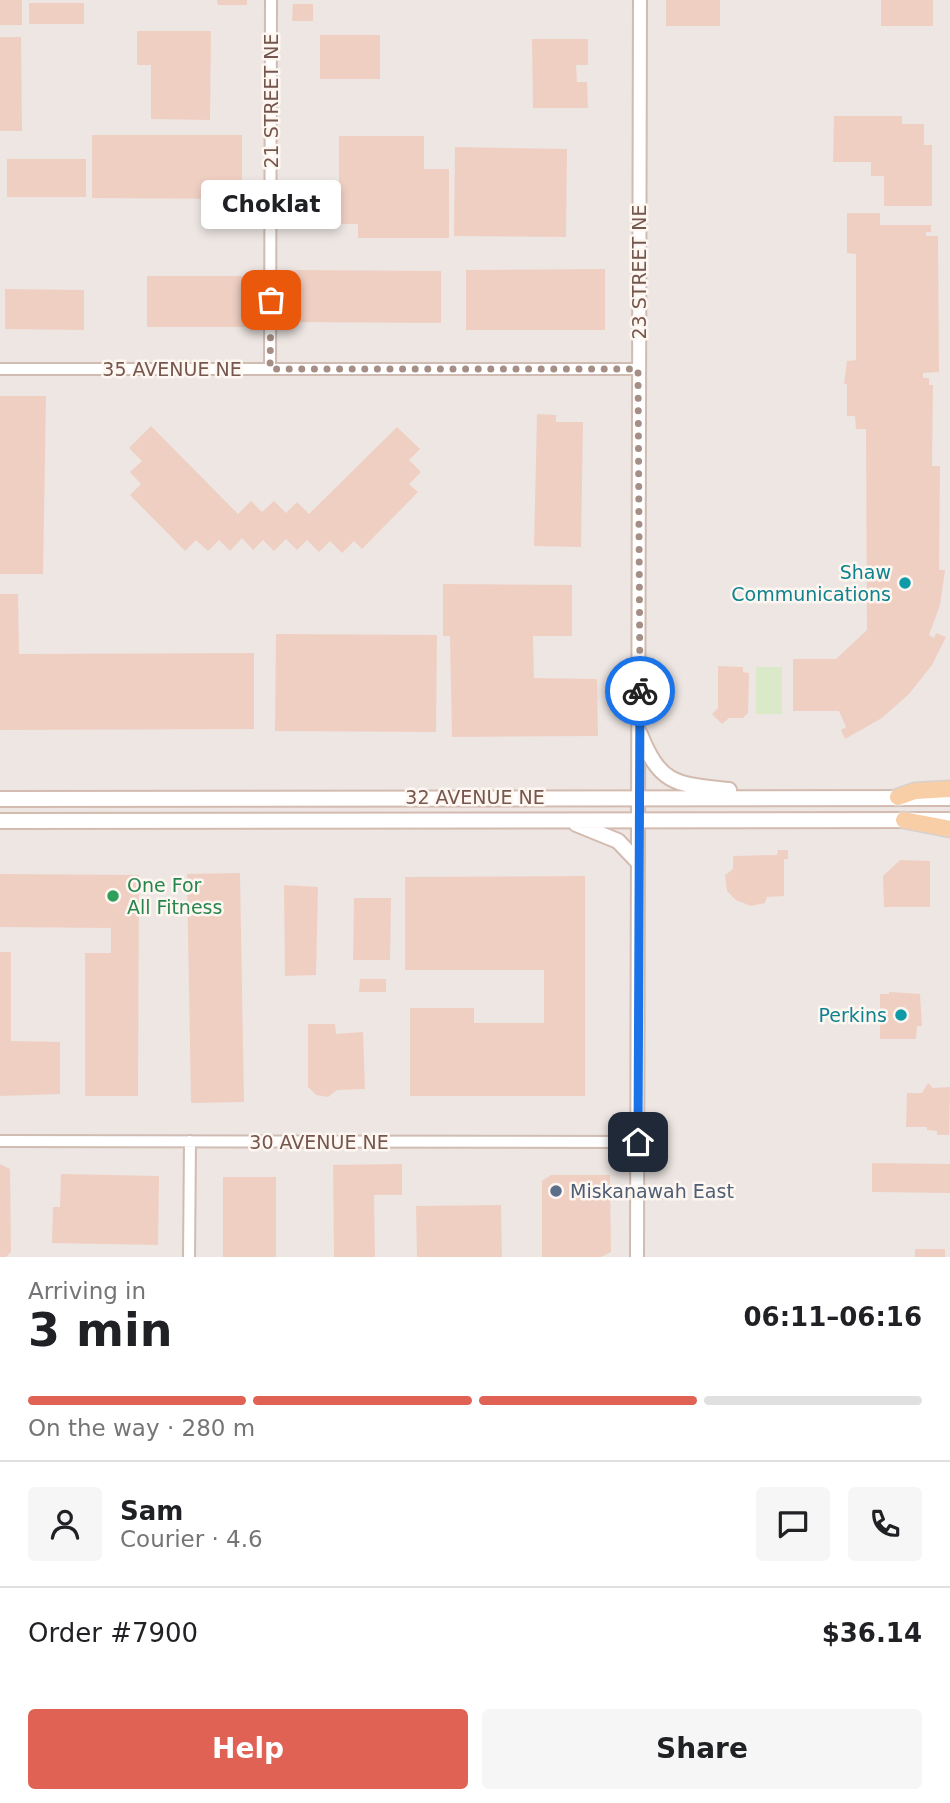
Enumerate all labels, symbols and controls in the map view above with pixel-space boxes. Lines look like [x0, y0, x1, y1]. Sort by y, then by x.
street label: 21 STREET NE [260, 34, 282, 168]
callout: Choklat [201, 181, 341, 230]
text: Choklat [222, 191, 320, 217]
street label: 23 STREET NE [628, 205, 650, 339]
pin [241, 270, 301, 330]
icon: bag [252, 281, 290, 319]
street label: 35 AVENUE NE [102, 358, 242, 380]
place label: Shaw Communications [731, 561, 891, 605]
marker: Shaw Communications [897, 575, 913, 591]
courier [605, 656, 675, 726]
icon: bike [621, 672, 659, 710]
street label: 32 AVENUE NE [405, 786, 545, 808]
place label: One For All Fitness [127, 874, 222, 918]
marker: One For All Fitness [105, 888, 121, 904]
place label: Perkins [818, 1004, 887, 1026]
marker: Perkins [893, 1007, 909, 1023]
pin [608, 1112, 668, 1172]
icon: home [619, 1123, 657, 1161]
street label: 30 AVENUE NE [249, 1131, 389, 1153]
place label: Miskanawah East [570, 1180, 734, 1202]
marker: Miskanawah East [548, 1183, 564, 1199]
text: Arriving in [28, 1278, 146, 1304]
text: 06:11–06:16 [743, 1302, 922, 1332]
text: 3 min [28, 1303, 172, 1357]
text: On the way · 280 m [28, 1415, 255, 1441]
button: person [28, 1487, 102, 1561]
button: chat [756, 1487, 830, 1561]
button: phone [848, 1487, 922, 1561]
text: Sam [120, 1496, 183, 1526]
text: Courier · 4.6 [120, 1526, 263, 1552]
text: Order #7900 [28, 1618, 198, 1648]
text: $36.14 [822, 1618, 922, 1648]
button: Help [28, 1709, 468, 1789]
button: Share [482, 1709, 922, 1789]

